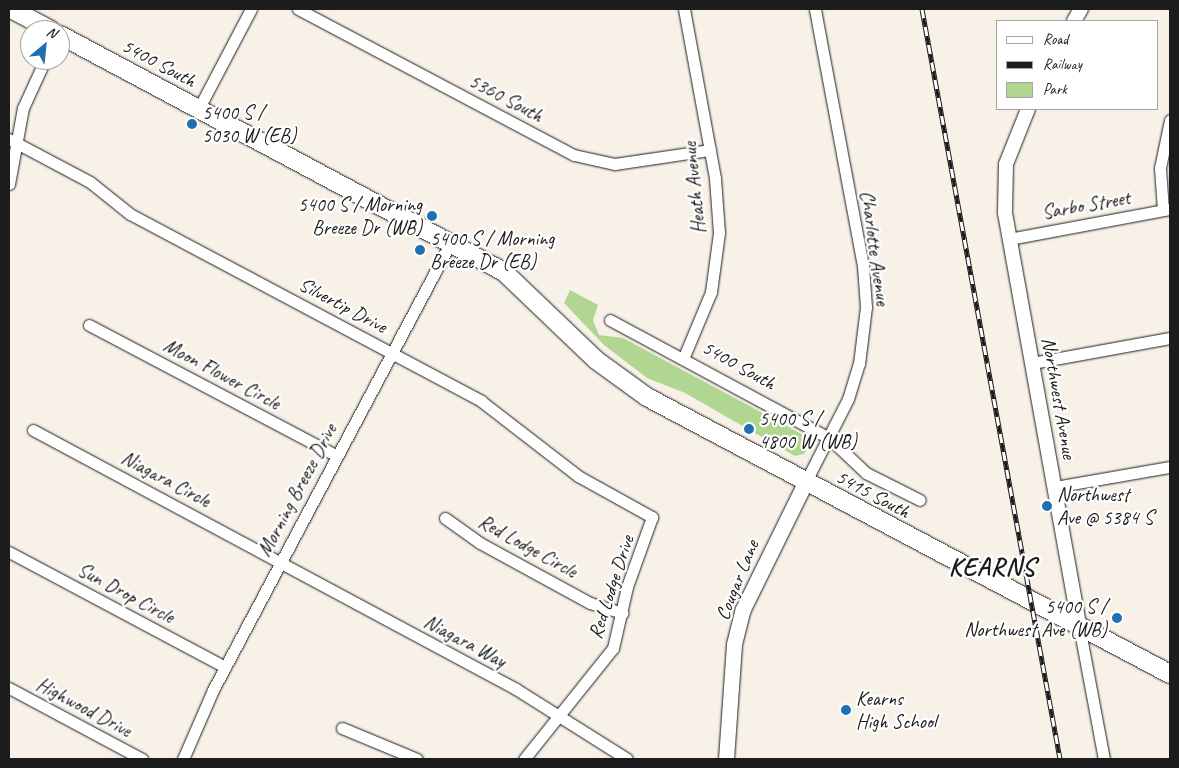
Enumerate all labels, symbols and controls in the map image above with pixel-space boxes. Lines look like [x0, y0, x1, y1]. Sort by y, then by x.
north arrow [20, 20, 70, 70]
legend [996, 20, 1159, 110]
text: N [44, 23, 60, 42]
text: Road [1043, 30, 1068, 49]
street label: 5400 South [118, 34, 200, 92]
text: Railway [1043, 55, 1082, 74]
street label: 5360 South [465, 69, 547, 127]
text: Park [1043, 80, 1067, 99]
place label: 5400 S / 5030 W (EB) [202, 100, 296, 147]
marker: 5400 S / 5030 W (EB) [186, 118, 198, 130]
street label: Heath Avenue [677, 141, 711, 235]
street label: Sarbo Street [1040, 185, 1132, 225]
street label: Charlotte Avenue [855, 189, 895, 307]
place label: 5400 S / Morning Breeze Dr (WB) [298, 193, 422, 240]
marker: 5400 S / Morning Breeze Dr (WB) [426, 210, 438, 222]
place label: 5400 S / Morning Breeze Dr (EB) [430, 226, 554, 273]
marker: 5400 S / Morning Breeze Dr (EB) [414, 244, 426, 256]
street label: Silvertip Drive [295, 272, 391, 338]
street label: Moon Flower Circle [160, 333, 284, 415]
street label: 5400 South [698, 335, 780, 395]
street label: Northwest Avenue [1037, 335, 1081, 461]
place label: 5400 S / 4800 W (WB) [759, 406, 857, 453]
street label: Morning Breeze Drive [252, 420, 342, 560]
marker: 5400 S / 4800 W (WB) [743, 423, 755, 435]
street label: Niagara Circle [117, 446, 215, 512]
street label: 5415 South [832, 465, 914, 523]
place label: Northwest Ave @ 5384 S [1057, 482, 1153, 529]
marker: Northwest Ave @ 5384 S [1041, 500, 1053, 512]
street label: Red Lodge Circle [475, 509, 581, 583]
street label: Red Lodge Drive [583, 532, 639, 642]
street label: Cougar Lane [710, 537, 764, 623]
district label: KEARNS [949, 552, 1035, 582]
street label: Sun Drop Circle [73, 557, 179, 629]
place label: 5400 S / Northwest Ave (WB) [964, 594, 1107, 641]
street label: Niagara Way [420, 609, 510, 673]
marker: 5400 S / Northwest Ave (WB) [1111, 612, 1123, 624]
street label: Highwood Drive [32, 672, 136, 742]
place label: Kearns High School [856, 686, 935, 733]
marker: Kearns High School [840, 704, 852, 716]

